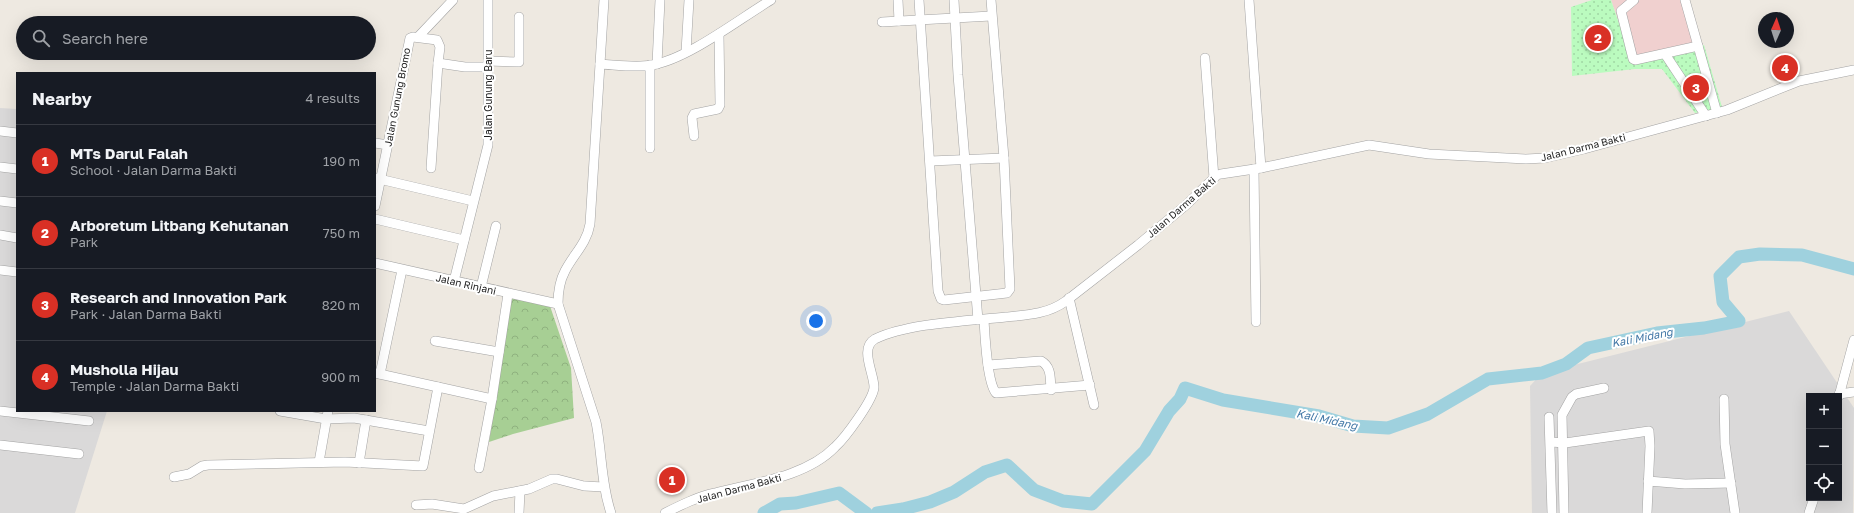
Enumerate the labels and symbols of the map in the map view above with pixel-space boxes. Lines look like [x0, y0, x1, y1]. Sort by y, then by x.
north arrow [1758, 12, 1794, 48]
pin: 2 [1585, 23, 1611, 53]
street label: Jalan Gunung Bromo [382, 47, 412, 147]
street label: Jalan Gunung Baru [482, 49, 494, 141]
pin: 4 [1772, 53, 1798, 83]
pin: 3 [1683, 73, 1709, 103]
street label: Jalan Darma Bakti [1539, 131, 1627, 163]
street label: Jalan Darma Bakti [1144, 174, 1218, 240]
street label: Jalan Rinjani [435, 271, 497, 297]
your location [806, 311, 826, 331]
water label: Kali Midang [1610, 324, 1675, 350]
water label: Kali Midang [1295, 406, 1360, 433]
pin: 1 [659, 465, 685, 495]
street label: Jalan Darma Bakti [695, 471, 783, 505]

